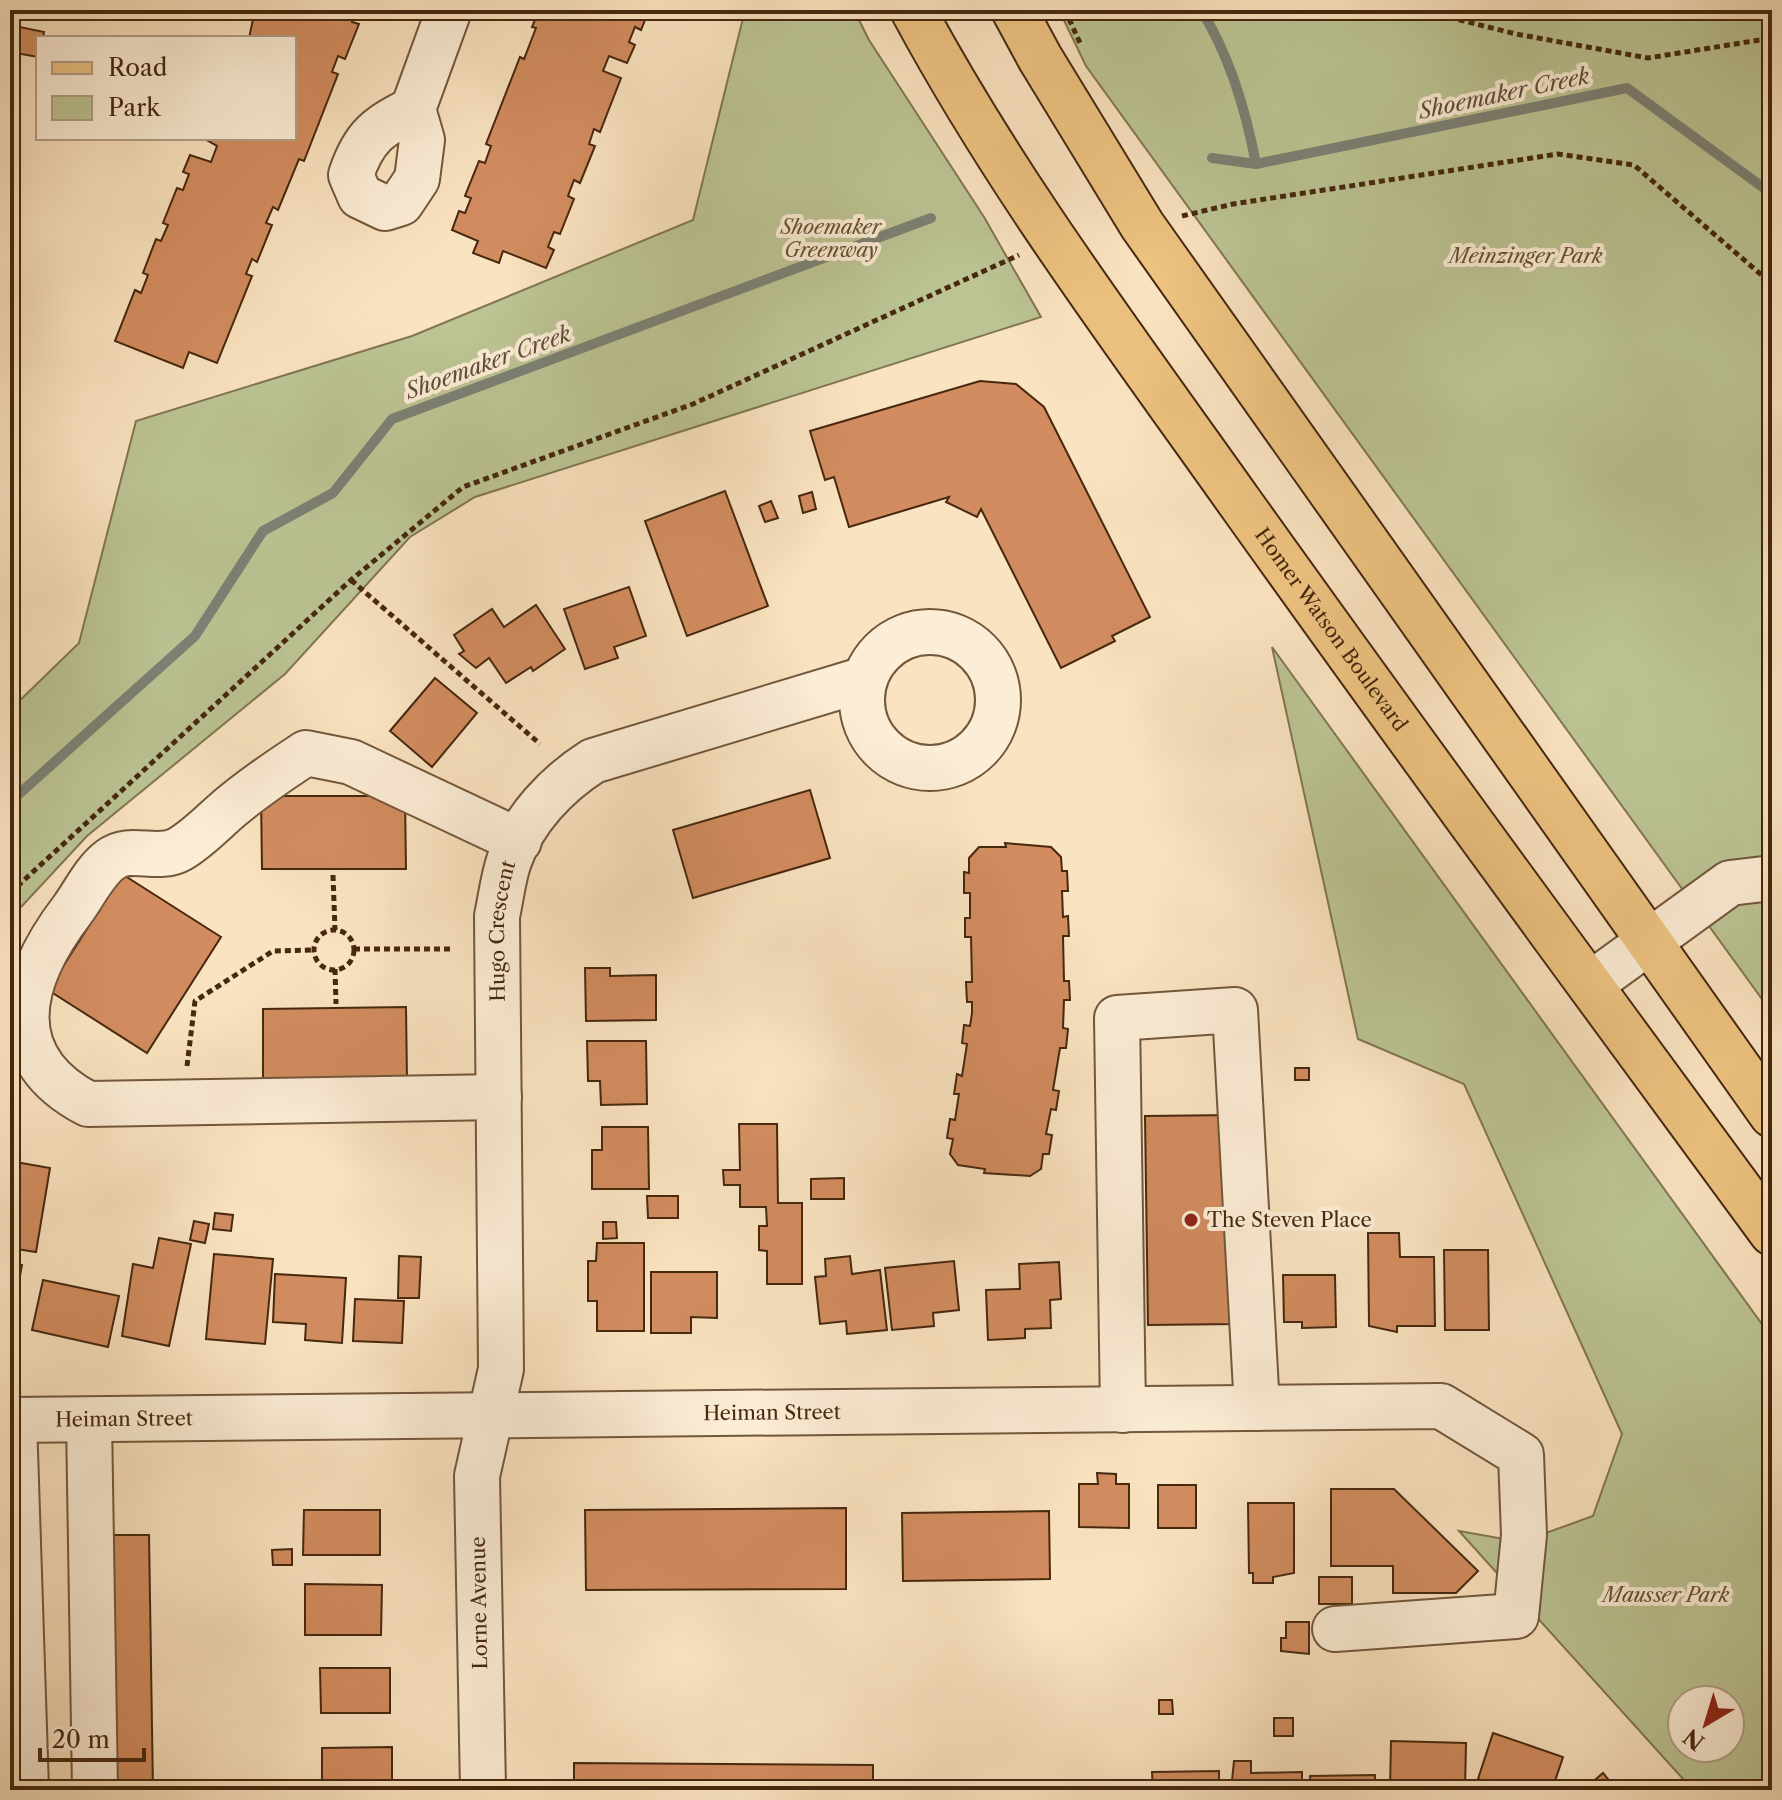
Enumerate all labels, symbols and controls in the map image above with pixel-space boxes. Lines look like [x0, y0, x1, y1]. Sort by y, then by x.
legend [36, 36, 296, 140]
text: Road [108, 53, 168, 82]
water label: Shoemaker Creek [1414, 62, 1592, 125]
text: Park [108, 93, 161, 122]
park label: Shoemaker Greenway [780, 215, 883, 262]
park label: Meinzinger Park [1447, 244, 1603, 268]
water label: Shoemaker Creek [400, 320, 575, 406]
street label: Homer Watson Boulevard [1250, 523, 1413, 736]
street label: Hugo Crescent [484, 857, 520, 1002]
place label: The Steven Place [1207, 1208, 1372, 1232]
marker: The Steven Place [1182, 1211, 1200, 1229]
street label: Heiman Street [703, 1400, 841, 1425]
street label: Heiman Street [55, 1406, 193, 1432]
street label: Lorne Avenue [466, 1536, 492, 1670]
park label: Mausser Park [1601, 1583, 1730, 1607]
north arrow [1666, 1684, 1746, 1764]
scale bar [40, 1712, 144, 1762]
text: N [1678, 1723, 1710, 1756]
text: 20 m [52, 1725, 110, 1754]

